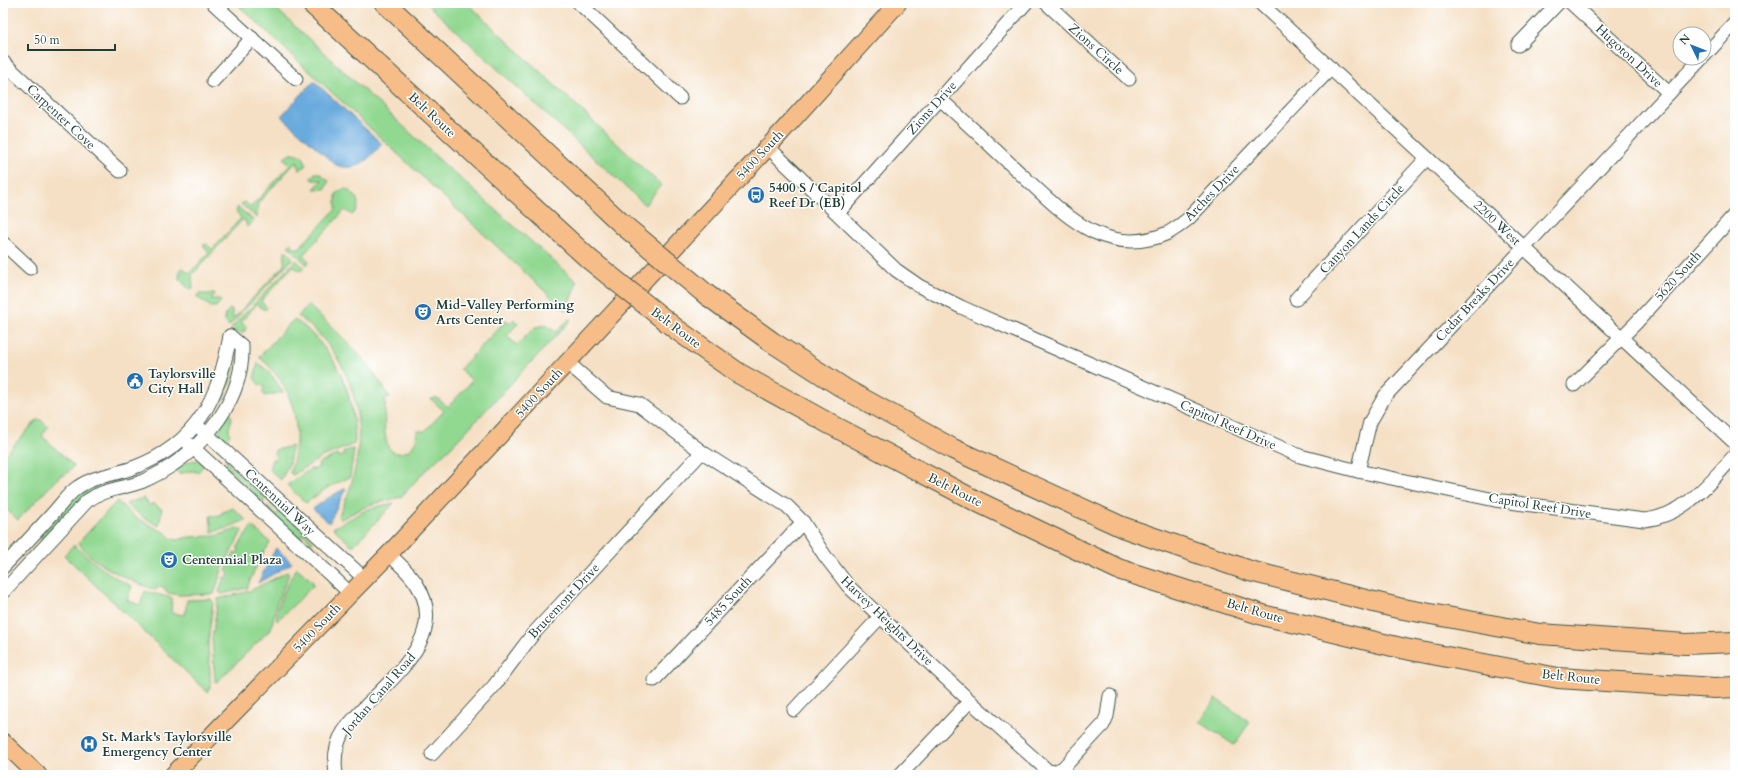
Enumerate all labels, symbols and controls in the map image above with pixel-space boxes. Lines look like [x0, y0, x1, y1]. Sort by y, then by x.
street label: Zions Circle [1064, 19, 1128, 79]
street label: Hugoton Drive [1591, 20, 1667, 92]
scale bar [28, 26, 115, 52]
north arrow [1672, 26, 1712, 66]
text: N [1676, 31, 1694, 48]
text: 50 m [34, 32, 61, 48]
street label: Zions Drive [903, 77, 961, 139]
street label: Carpenter Cove [23, 80, 99, 154]
street label: Belt Route [404, 88, 460, 142]
street label: 5400 South [732, 126, 788, 184]
street label: Arches Drive [1180, 161, 1244, 225]
place label: 5400 S / Capitol Reef Dr (EB) [769, 179, 862, 212]
street label: Canyon Lands Circle [1316, 180, 1408, 278]
bus stop icon: 5400 S / Capitol Reef Dr (EB) [746, 185, 766, 205]
street label: 2200 West [1469, 196, 1525, 250]
street label: 5620 South [1651, 247, 1705, 305]
street label: Cedar Breaks Drive [1432, 254, 1518, 346]
place label: Mid-Valley Performing Arts Center [436, 296, 574, 329]
theatre icon: Mid-Valley Performing Arts Center [413, 302, 433, 322]
street label: Belt Route [647, 303, 705, 353]
street label: 5400 South [511, 364, 567, 422]
place label: Taylorsville City Hall [148, 365, 216, 398]
public building icon: Taylorsville City Hall [125, 371, 145, 391]
street label: Capitol Reef Drive [1177, 396, 1279, 454]
street label: Centennial Way [241, 464, 319, 540]
street label: Belt Route [925, 469, 985, 511]
street label: Capitol Reef Drive [1487, 489, 1593, 523]
theatre icon: Centennial Plaza [159, 550, 179, 570]
place label: Centennial Plaza [182, 551, 282, 569]
street label: Brucemont Drive [524, 559, 604, 643]
street label: 5485 South [700, 572, 756, 630]
street label: Harvey Heights Drive [837, 572, 937, 670]
street label: Belt Route [1224, 594, 1286, 628]
street label: 5400 South [289, 599, 345, 657]
street label: Jordan Canal Road [337, 649, 420, 740]
street label: Belt Route [1541, 665, 1601, 689]
place label: St. Mark's Taylorsville Emergency Center [102, 728, 232, 761]
hospital icon: St. Mark's Taylorsville Emergency Center [79, 734, 99, 754]

